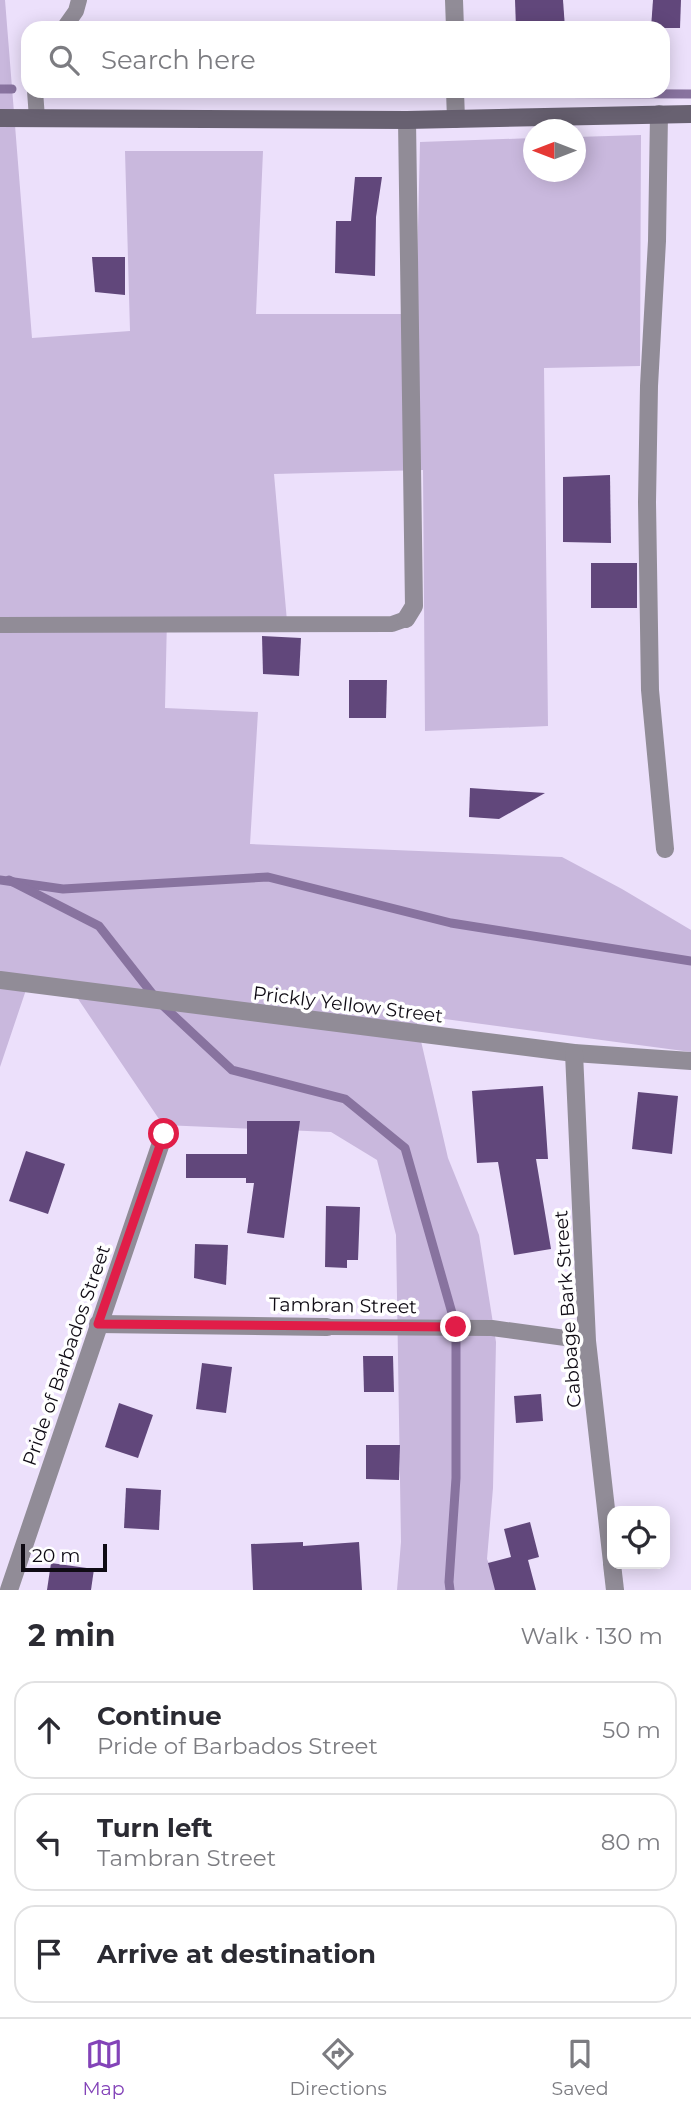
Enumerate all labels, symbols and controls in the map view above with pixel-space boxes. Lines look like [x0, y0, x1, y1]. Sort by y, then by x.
search box [21, 21, 670, 98]
icon: search [45, 41, 83, 79]
text: Search here [101, 44, 256, 76]
north arrow [523, 119, 586, 182]
street label: Prickly Yellow Street [252, 981, 445, 1028]
route start [148, 1118, 179, 1149]
street label: Cabbage Bark Street [549, 1209, 586, 1408]
street label: Pride of Barbados Street [18, 1241, 115, 1469]
street label: Tambran Street [269, 1293, 417, 1318]
route end [440, 1311, 471, 1342]
map controls [607, 1506, 670, 1569]
button: locate [607, 1506, 670, 1569]
scale bar [21, 1541, 107, 1573]
text: 20 m [32, 1544, 80, 1567]
text: 2 min [28, 1617, 115, 1654]
text: Walk · 130 m [520, 1622, 663, 1650]
text: Continue [97, 1700, 222, 1732]
icon: ahead [30, 1711, 68, 1749]
text: 50 m [602, 1716, 661, 1744]
text: Pride of Barbados Street [97, 1732, 378, 1760]
text: Turn left [97, 1812, 213, 1844]
icon: left [30, 1823, 68, 1861]
text: 80 m [601, 1828, 661, 1856]
text: Tambran Street [97, 1844, 276, 1872]
icon: arrive [30, 1935, 68, 1973]
text: Arrive at destination [97, 1938, 376, 1970]
tab: Map [82, 2035, 125, 2100]
tab: Directions [289, 2035, 387, 2100]
tab: Saved [552, 2035, 609, 2100]

